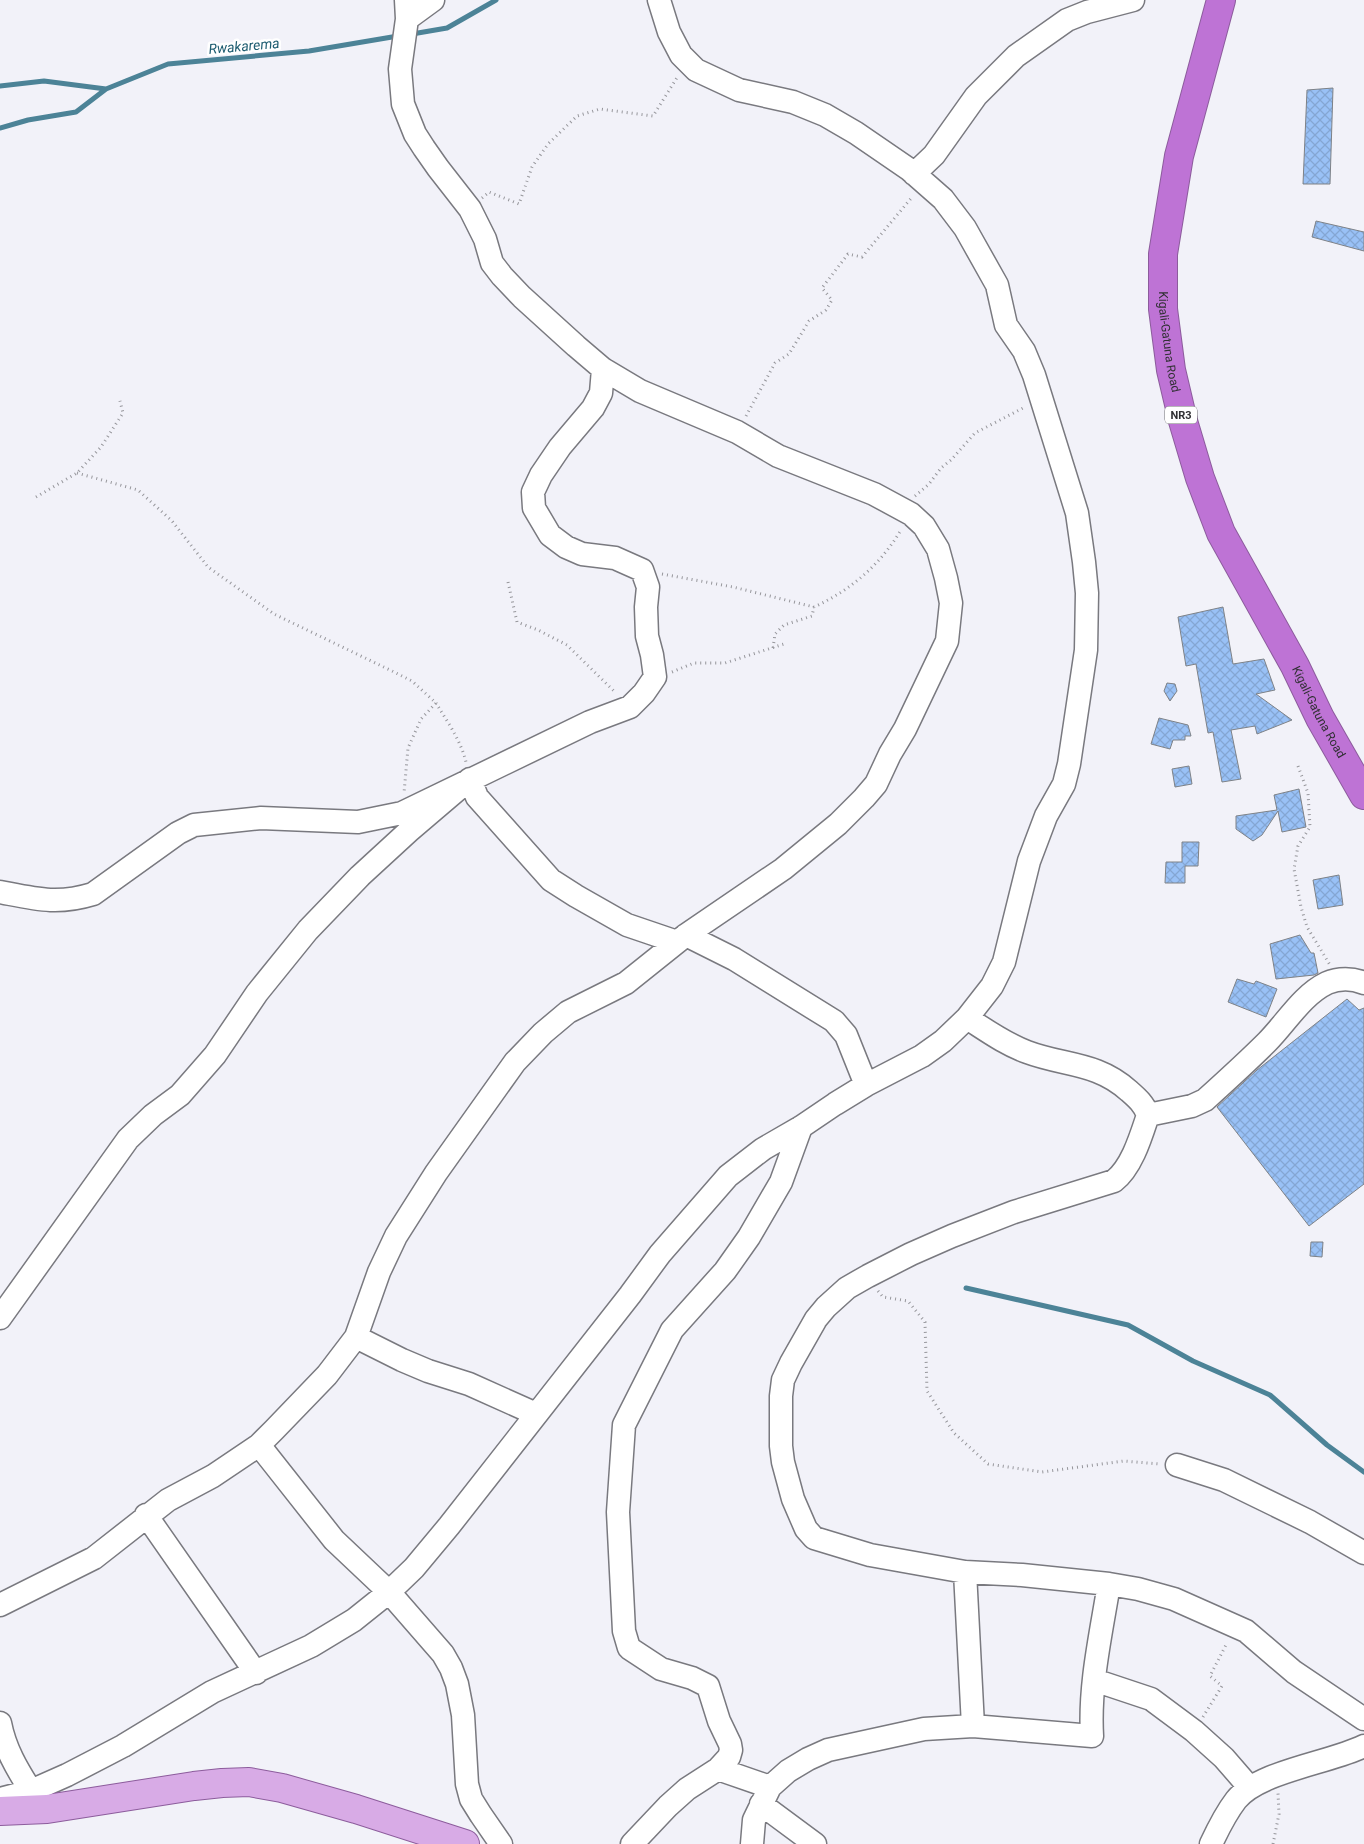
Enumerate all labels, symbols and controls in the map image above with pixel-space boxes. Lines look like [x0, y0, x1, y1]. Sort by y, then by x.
water label: Rwakarema [208, 35, 280, 57]
street label: Kigali-Gatuna Road [1156, 291, 1183, 394]
road number: NR3 [1165, 406, 1197, 424]
street label: Kigali-Gatuna Road [1289, 664, 1348, 760]

